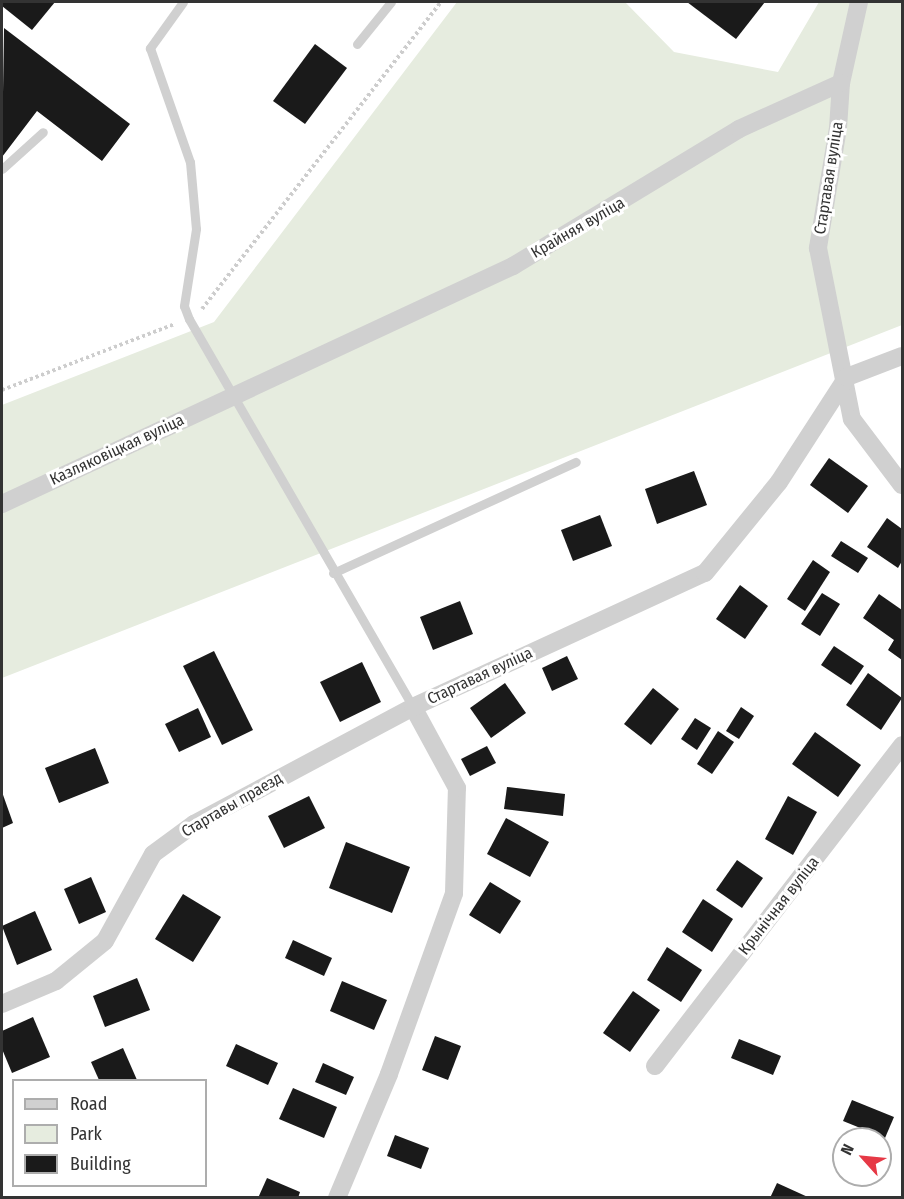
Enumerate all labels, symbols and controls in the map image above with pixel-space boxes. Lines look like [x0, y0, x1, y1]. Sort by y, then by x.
street label: Стартавая вуліца [811, 120, 847, 236]
street label: Крайняя вуліца [528, 193, 628, 263]
street label: Казляковіцкая вуліца [47, 410, 187, 490]
street label: Стартавая вуліца [424, 643, 536, 709]
street label: Стартавы праезд [178, 769, 286, 841]
street label: Крынічная вуліца [735, 853, 823, 959]
legend [12, 1079, 207, 1187]
text: Road [70, 1093, 107, 1115]
text: Park [70, 1123, 102, 1145]
north arrow [832, 1127, 892, 1187]
text: N [837, 1141, 858, 1158]
text: Building [70, 1153, 131, 1175]

